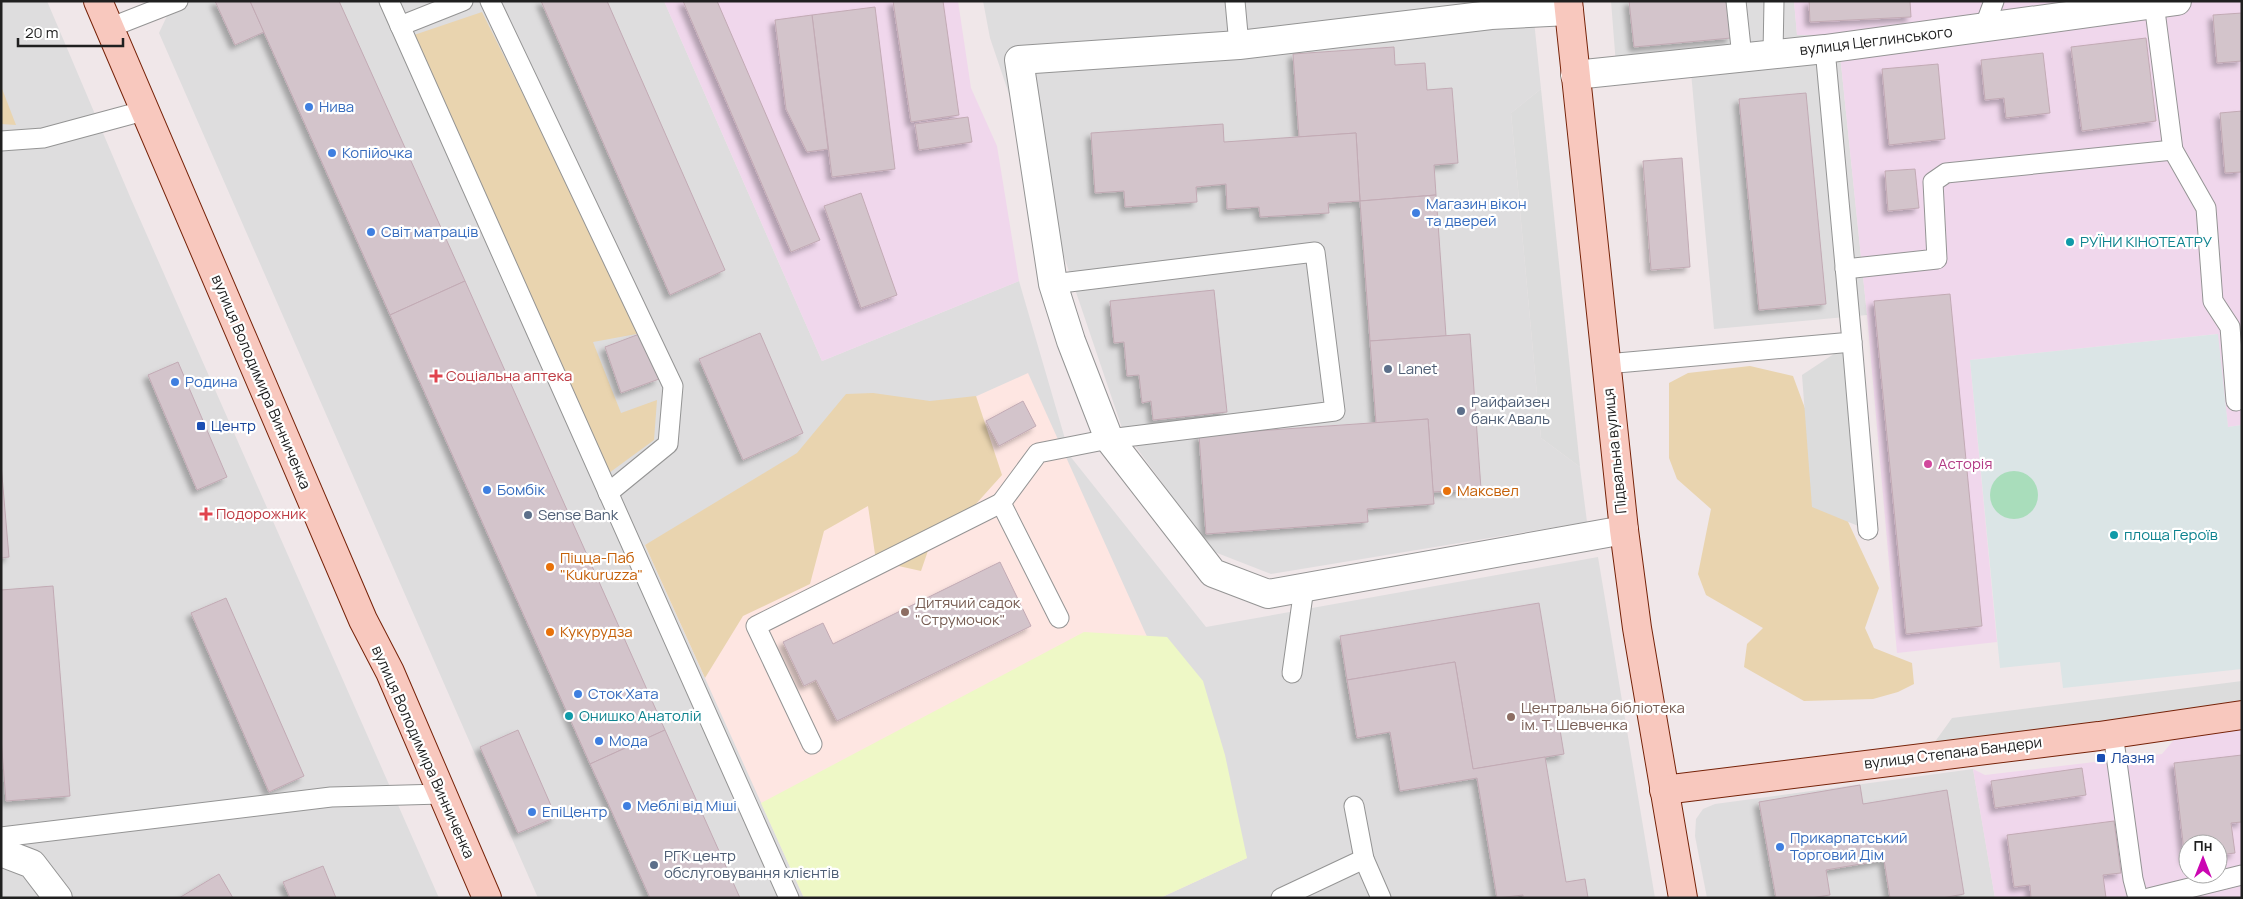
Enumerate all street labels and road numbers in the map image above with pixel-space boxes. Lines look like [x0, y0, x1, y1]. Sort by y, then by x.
street label: вулиця Цеглинського [1798, 21, 1954, 60]
street label: вулиця Володимира Винниченка [207, 271, 316, 492]
street label: Підвальна вулиця [1597, 387, 1632, 515]
street label: вулиця Володимира Винниченка [367, 642, 480, 862]
street label: вулиця Степана Бандери [1863, 731, 2043, 774]

